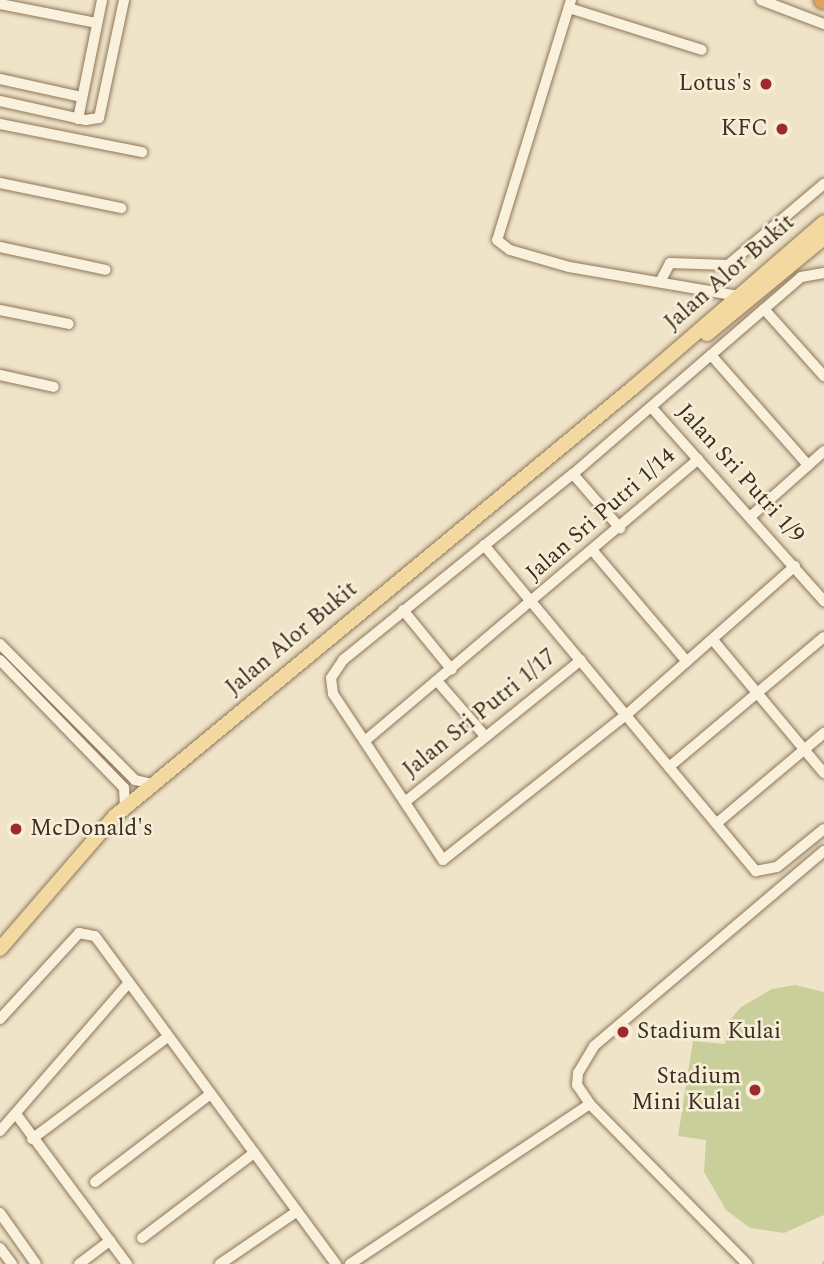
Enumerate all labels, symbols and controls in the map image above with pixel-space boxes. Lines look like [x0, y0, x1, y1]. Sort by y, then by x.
place label: Lotus's [678, 70, 752, 98]
marker: Lotus's [758, 76, 774, 92]
place label: KFC [721, 115, 768, 143]
marker: KFC [774, 121, 790, 137]
street label: Jalan Alor Bukit [659, 209, 801, 337]
street label: Jalan Sri Putri 1/9 [670, 399, 810, 549]
street label: Jalan Sri Putri 1/14 [521, 443, 681, 587]
street label: Jalan Alor Bukit [221, 576, 363, 702]
street label: Jalan Sri Putri 1/17 [398, 644, 562, 784]
place label: McDonald's [30, 815, 153, 843]
marker: McDonald's [8, 821, 24, 837]
place label: Stadium Kulai [637, 1018, 781, 1046]
marker: Stadium Kulai [615, 1024, 631, 1040]
place label: Stadium Mini Kulai [632, 1063, 741, 1117]
marker: Stadium Mini Kulai [747, 1082, 763, 1098]

